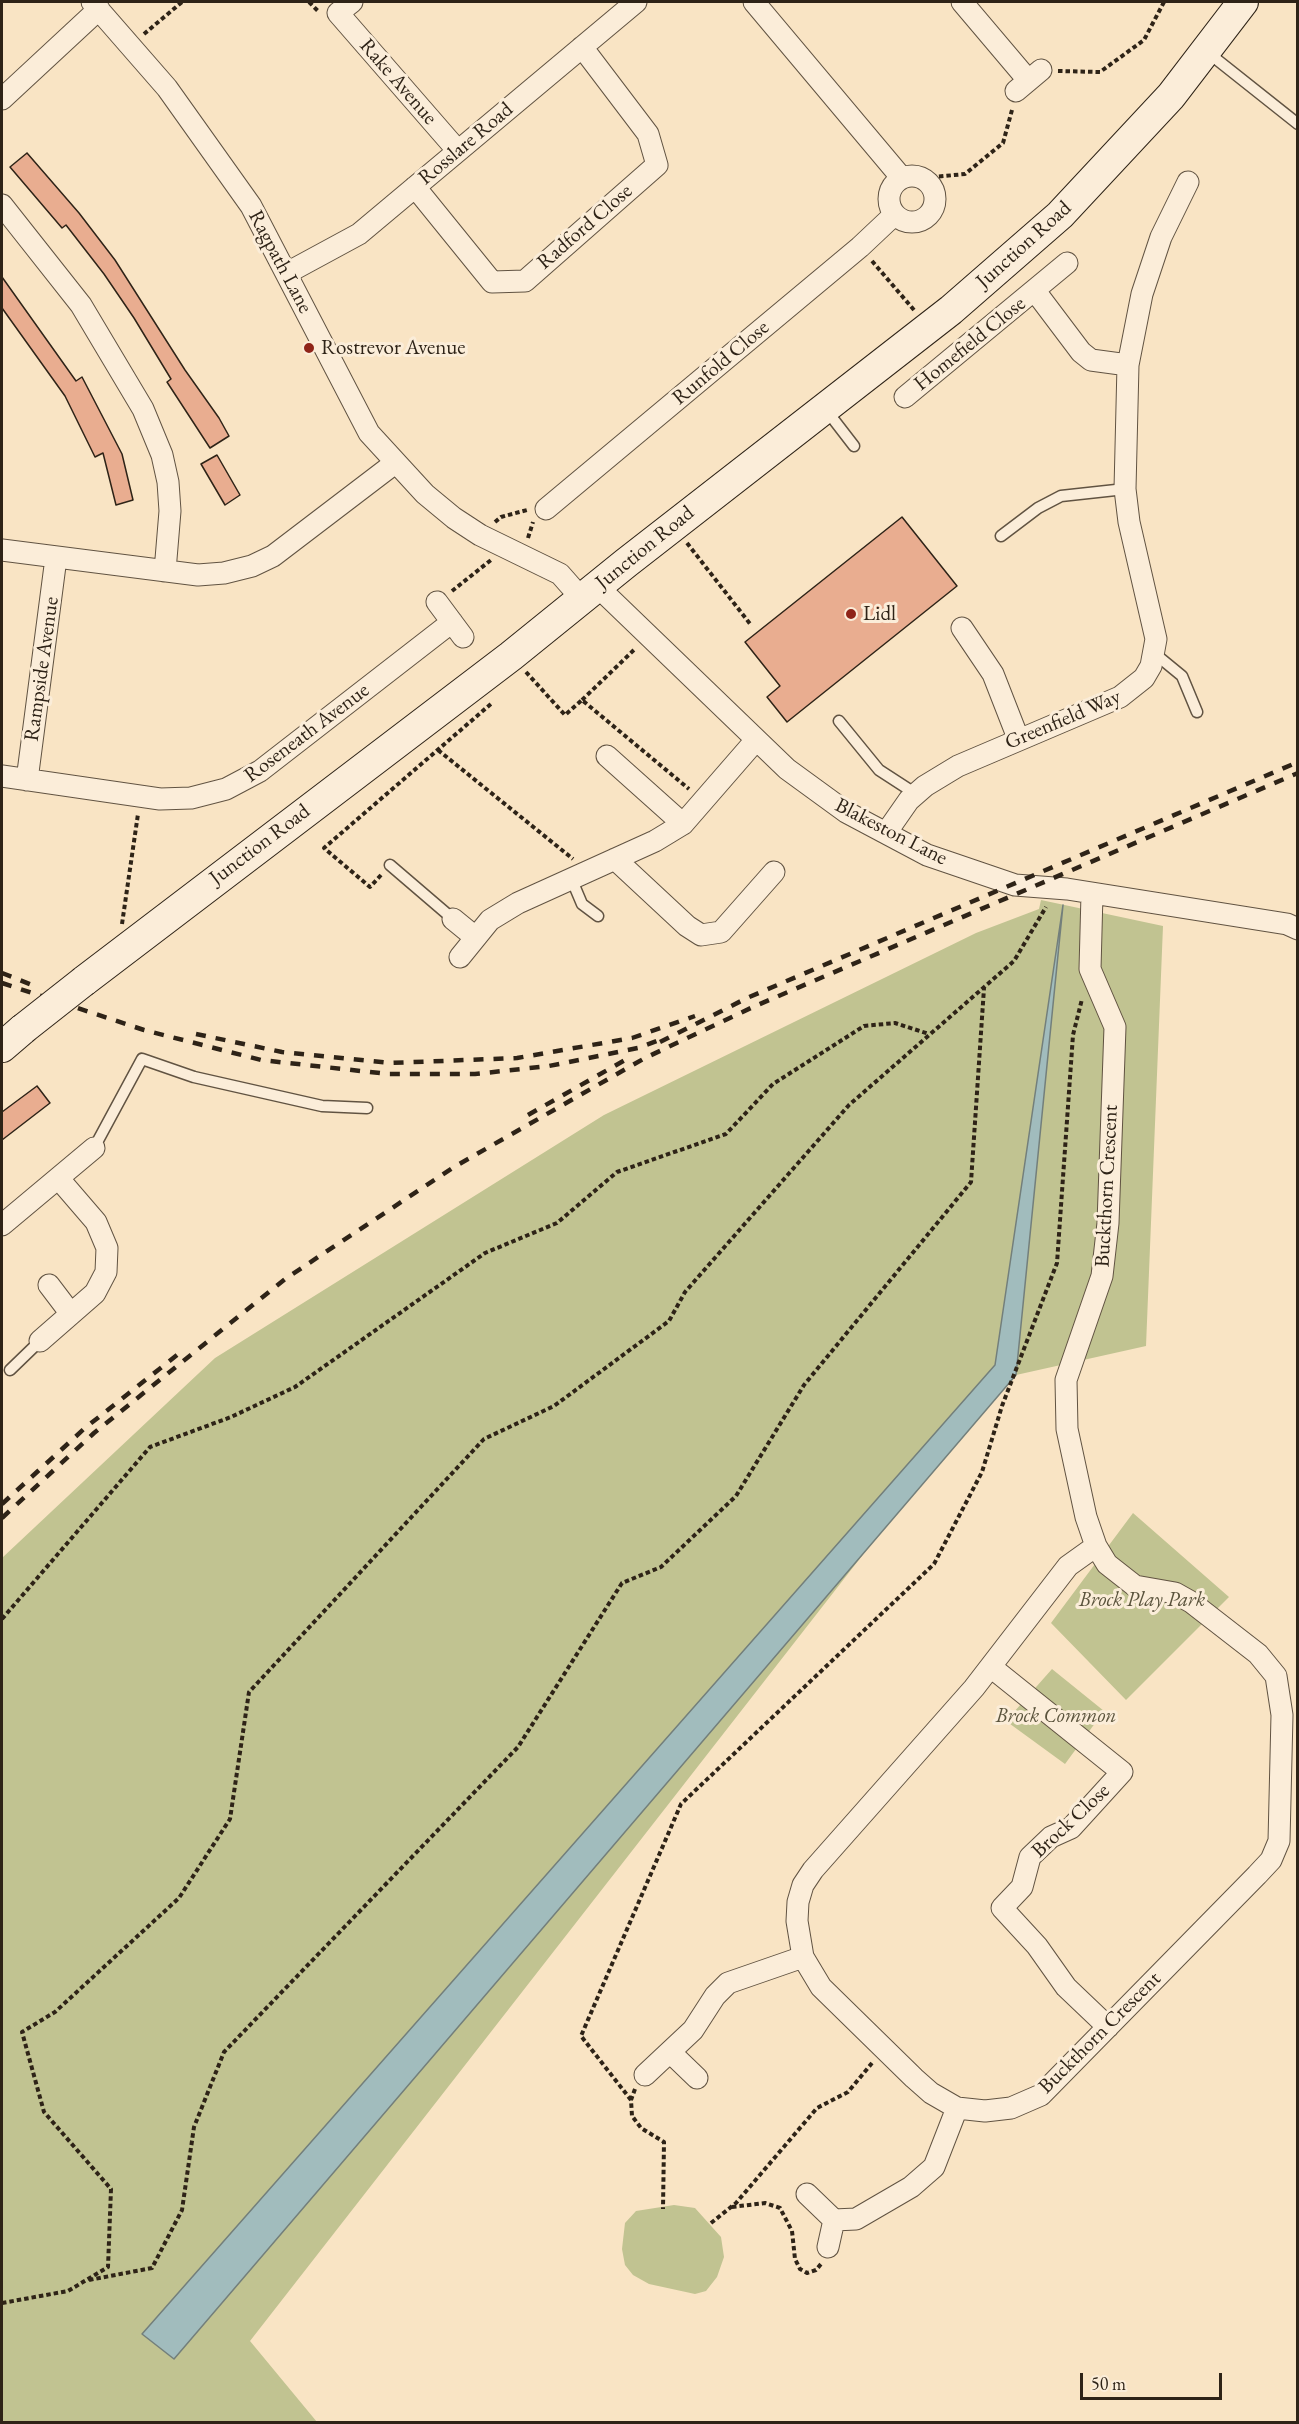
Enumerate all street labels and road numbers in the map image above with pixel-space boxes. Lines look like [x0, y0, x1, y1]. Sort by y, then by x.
street label: Rake Avenue [354, 34, 442, 130]
street label: Rosslare Road [414, 97, 518, 191]
street label: Radford Close [532, 179, 638, 275]
street label: Junction Road [971, 196, 1077, 294]
street label: Ragpath Lane [242, 206, 318, 318]
street label: Homefield Close [909, 291, 1031, 397]
street label: Runfold Close [667, 315, 775, 411]
street label: Junction Road [591, 501, 699, 595]
street label: Rampside Avenue [19, 595, 65, 743]
street label: Roseneath Avenue [240, 678, 374, 788]
street label: Greenfield Way [1001, 684, 1125, 756]
street label: Blakeston Lane [831, 793, 951, 871]
street label: Junction Road [205, 799, 315, 891]
street label: Buckthorn Crescent [1090, 1104, 1124, 1268]
street label: Brock Close [1027, 1778, 1115, 1864]
street label: Buckthorn Crescent [1034, 1967, 1166, 2099]

